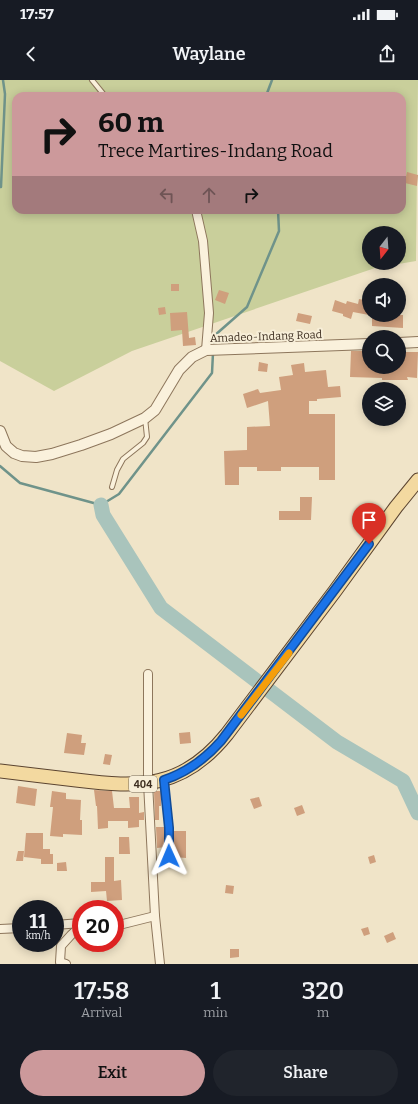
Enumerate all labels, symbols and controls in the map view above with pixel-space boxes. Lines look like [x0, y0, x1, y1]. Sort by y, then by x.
text: 17:57 [20, 5, 54, 23]
icon: back [20, 43, 42, 65]
text: Waylane [172, 43, 246, 65]
icon: share [376, 43, 398, 65]
text: 60 m [98, 106, 164, 139]
icon: right [32, 108, 84, 160]
text: Trece Martires-Indang Road [98, 140, 333, 162]
icon: left [156, 184, 178, 206]
icon: ahead [198, 184, 220, 206]
icon: right [240, 184, 262, 206]
north arrow [362, 226, 406, 270]
map controls [362, 226, 406, 426]
button: sound [362, 278, 406, 322]
street label: Amadeo-Indang Road [210, 328, 323, 345]
button: search [362, 330, 406, 374]
button: layers [362, 382, 406, 426]
pin [352, 503, 386, 544]
icon: arrive [358, 509, 380, 531]
road number: 404 [129, 776, 157, 792]
position arrow [148, 835, 190, 877]
speed limit sign: 20 [72, 900, 124, 952]
text: 11 [29, 909, 47, 933]
text: km/h [26, 930, 50, 942]
text: 17:58 [74, 977, 129, 1005]
text: 1 [210, 977, 221, 1005]
text: 320 [302, 977, 344, 1005]
text: Arrival [81, 1005, 122, 1020]
text: min [203, 1005, 228, 1020]
text: m [317, 1005, 329, 1020]
button: Exit [20, 1050, 205, 1096]
button: Share [213, 1050, 398, 1096]

